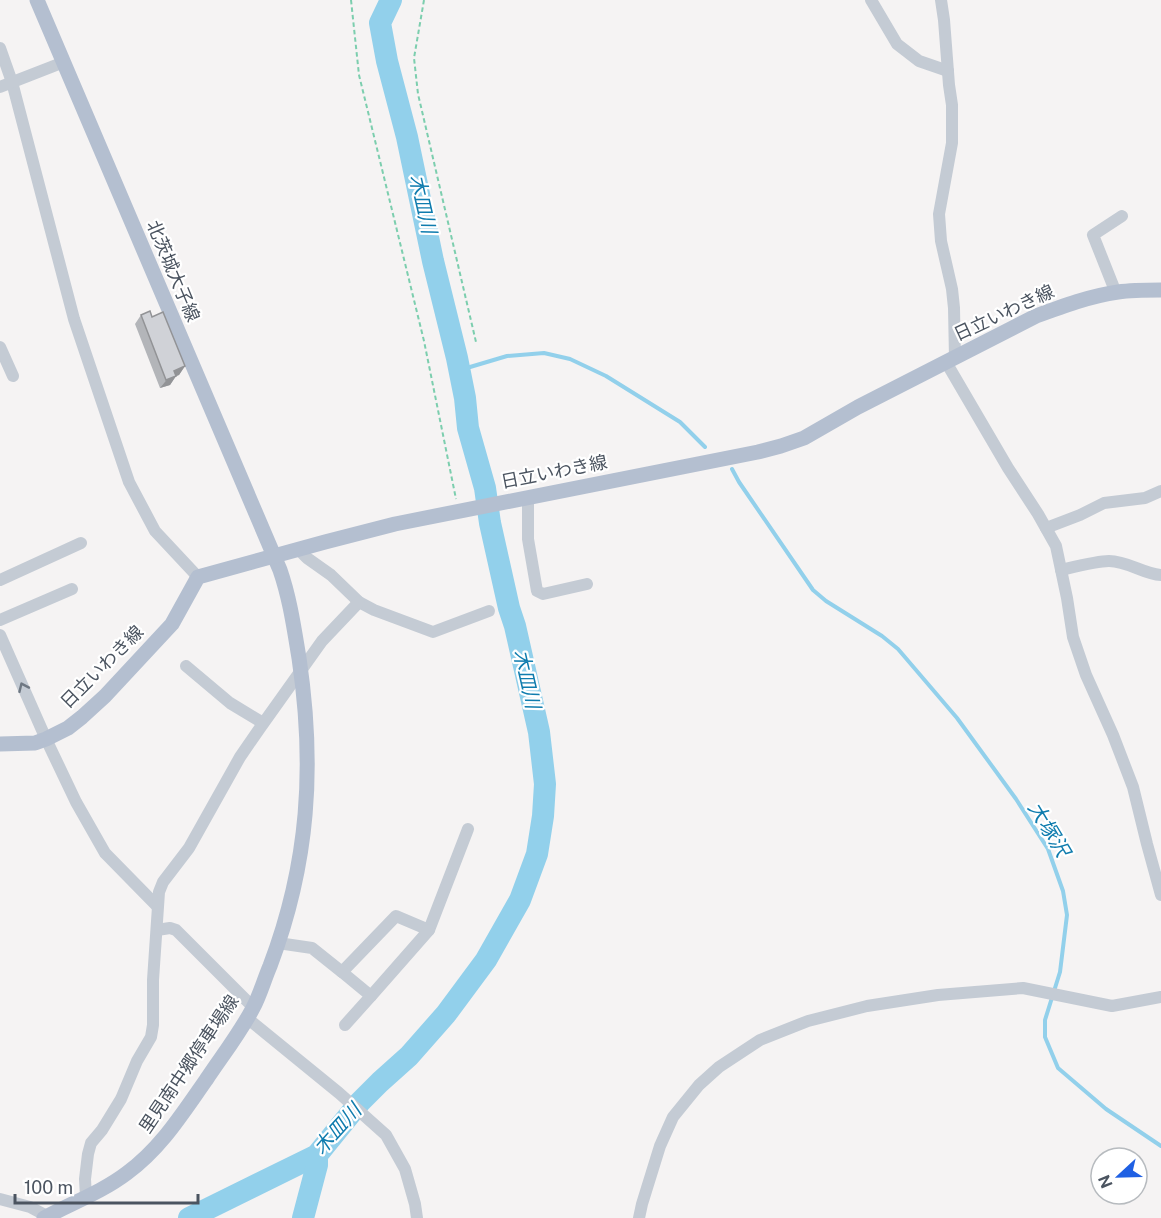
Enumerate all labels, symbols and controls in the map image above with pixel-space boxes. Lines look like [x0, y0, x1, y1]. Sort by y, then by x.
water label: 木皿川 [405, 172, 442, 238]
street label: 北茨城大子線 [143, 217, 204, 325]
street label: 日立いわき線 [950, 280, 1057, 345]
street label: 日立いわき線 [499, 451, 609, 492]
street label: 日立いわき線 [56, 621, 147, 712]
water label: 木皿川 [509, 647, 546, 713]
one-way arrow [18, 683, 30, 694]
water label: 大塚沢 [1023, 797, 1076, 863]
street label: 里見南中郷停車場線 [135, 991, 243, 1137]
water label: 木皿川 [308, 1097, 367, 1159]
north arrow [1089, 1146, 1149, 1206]
scale bar [15, 1167, 198, 1205]
text: N [1094, 1172, 1117, 1191]
text: 100 m [24, 1177, 73, 1198]

